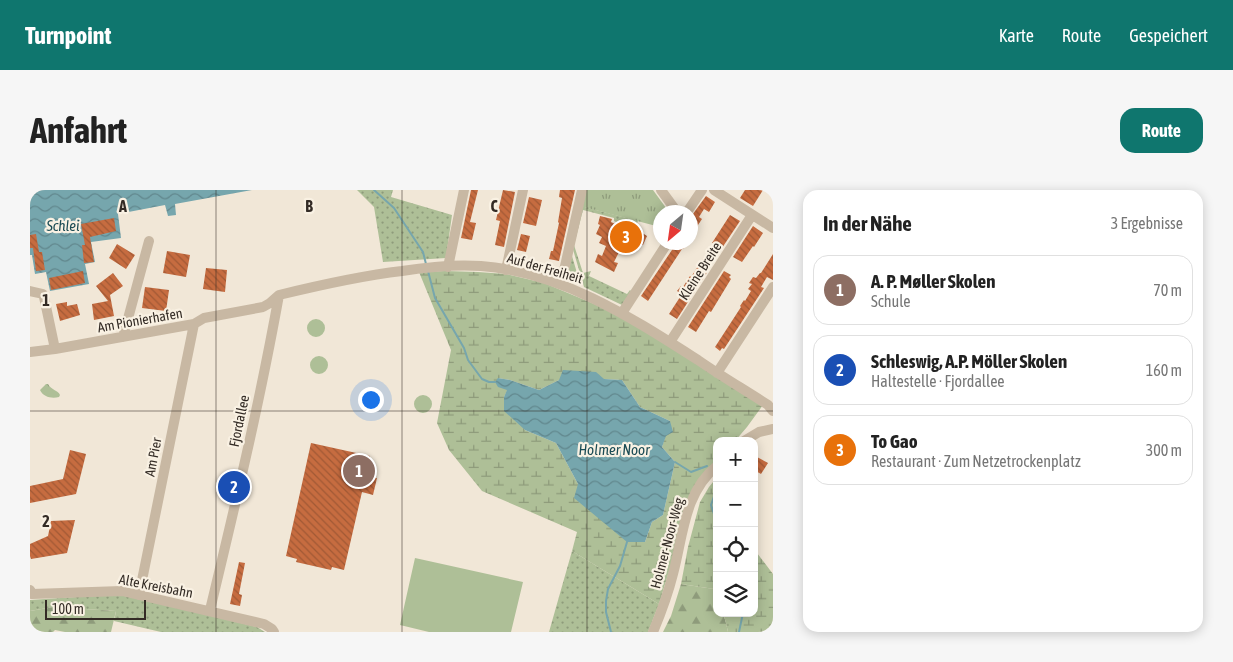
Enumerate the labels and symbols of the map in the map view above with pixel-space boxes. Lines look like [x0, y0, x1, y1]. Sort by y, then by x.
text: A [118, 197, 127, 215]
text: B [305, 197, 313, 215]
text: C [490, 197, 498, 215]
north arrow [653, 205, 698, 250]
water label: Schlei [45, 217, 80, 234]
pin: 3 [610, 218, 642, 256]
street label: Kleine Breite [675, 239, 725, 303]
street label: Auf der Freiheit [505, 250, 585, 286]
text: 1 [42, 291, 50, 309]
street label: Am Pionierhafen [96, 305, 184, 335]
your location [358, 387, 384, 413]
street label: Fjordallee [226, 394, 252, 448]
street label: Am Pier [141, 435, 165, 478]
water label: Holmer Noor [578, 441, 650, 458]
pin: 1 [343, 452, 375, 490]
pin: 2 [218, 468, 250, 506]
street label: Holmer-Noor-Weg [647, 496, 687, 590]
text: 2 [42, 512, 50, 530]
street label: Alte Kreisbahn [118, 571, 194, 601]
scale bar [45, 597, 146, 620]

